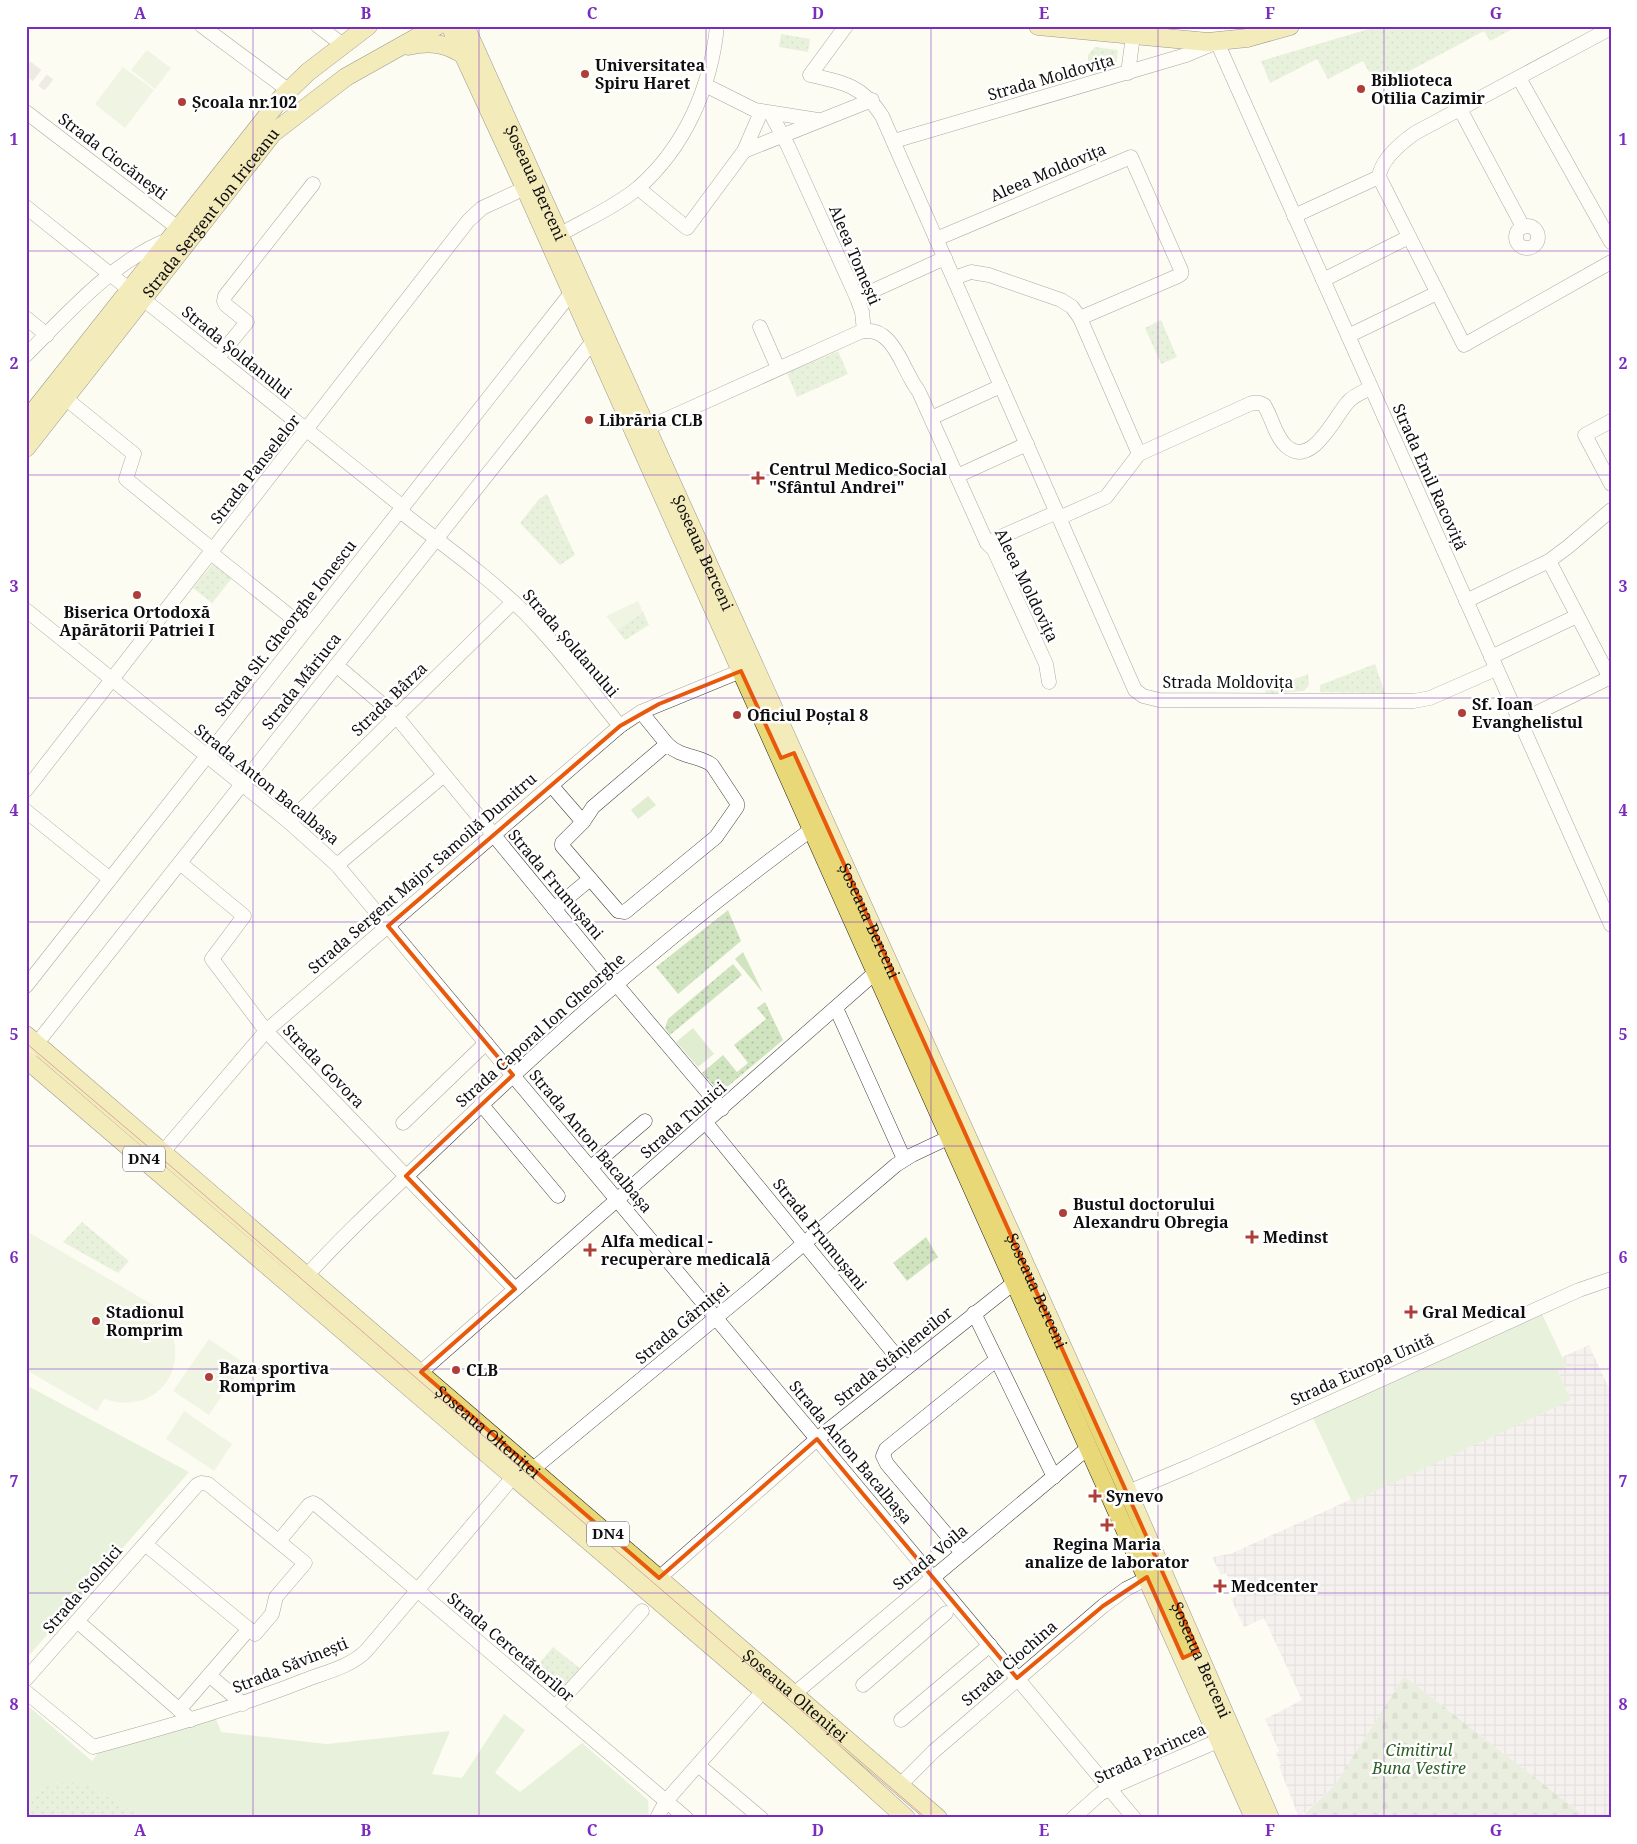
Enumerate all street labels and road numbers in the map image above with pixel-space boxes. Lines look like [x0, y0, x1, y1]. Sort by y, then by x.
street label: Strada Moldovița [985, 48, 1117, 106]
street label: Strada Ciocănești [54, 108, 172, 204]
street label: Șoseaua Berceni [500, 121, 572, 244]
street label: Strada Sergent Ion Iriceanu [137, 123, 284, 302]
street label: Aleea Moldovița [987, 138, 1109, 206]
street label: Aleea Tomești [824, 202, 886, 308]
street label: Strada Șoldanului [177, 301, 297, 403]
street label: Strada Emil Racoviță [1388, 400, 1472, 554]
street label: Strada Panselelor [205, 409, 305, 528]
street label: Șoseaua Berceni [667, 491, 739, 614]
street label: Aleea Moldovița [990, 525, 1064, 645]
street label: Strada Slt. Gheorghe Ionescu [209, 535, 361, 721]
street label: Strada Șoldanului [518, 584, 624, 702]
street label: Strada Măriuca [256, 628, 346, 734]
street label: Strada Bârza [346, 657, 432, 741]
street label: Strada Moldovița [1163, 671, 1293, 693]
street label: Strada Anton Bacalbașa [190, 719, 344, 849]
street label: Strada Sergent Major Samoilă Dumitru [303, 768, 541, 978]
street label: Strada Frumușani [503, 824, 609, 944]
street label: Șoseaua Berceni [834, 859, 905, 982]
street label: Strada Caporal Ion Gheorghe [451, 948, 629, 1112]
street label: Strada Govora [278, 1019, 370, 1113]
street label: Strada Anton Bacalbașa [524, 1065, 658, 1217]
street label: Strada Tulnici [635, 1077, 731, 1163]
road number: DN4 [123, 1146, 165, 1172]
street label: Strada Frumușani [768, 1174, 872, 1294]
street label: Șoseaua Berceni [1001, 1229, 1073, 1352]
street label: Strada Gârniței [630, 1277, 734, 1369]
street label: Strada Stânjeneilor [829, 1301, 957, 1411]
street label: Strada Europa Unită [1287, 1327, 1437, 1411]
street label: Strada Anton Bacalbașa [784, 1376, 918, 1528]
street label: Șoseaua Olteniței [431, 1380, 545, 1483]
street label: Strada Voila [888, 1519, 972, 1595]
road number: DN4 [587, 1522, 629, 1546]
street label: Strada Stolnici [37, 1540, 127, 1638]
street label: Strada Cercetătorilor [443, 1587, 580, 1707]
street label: Șoseaua Berceni [1166, 1598, 1236, 1721]
street label: Strada Ciochina [956, 1615, 1062, 1711]
street label: Strada Săvinești [229, 1632, 351, 1698]
street label: Șoseaua Olteniței [738, 1644, 853, 1747]
street label: Strada Parincea [1091, 1718, 1209, 1788]

